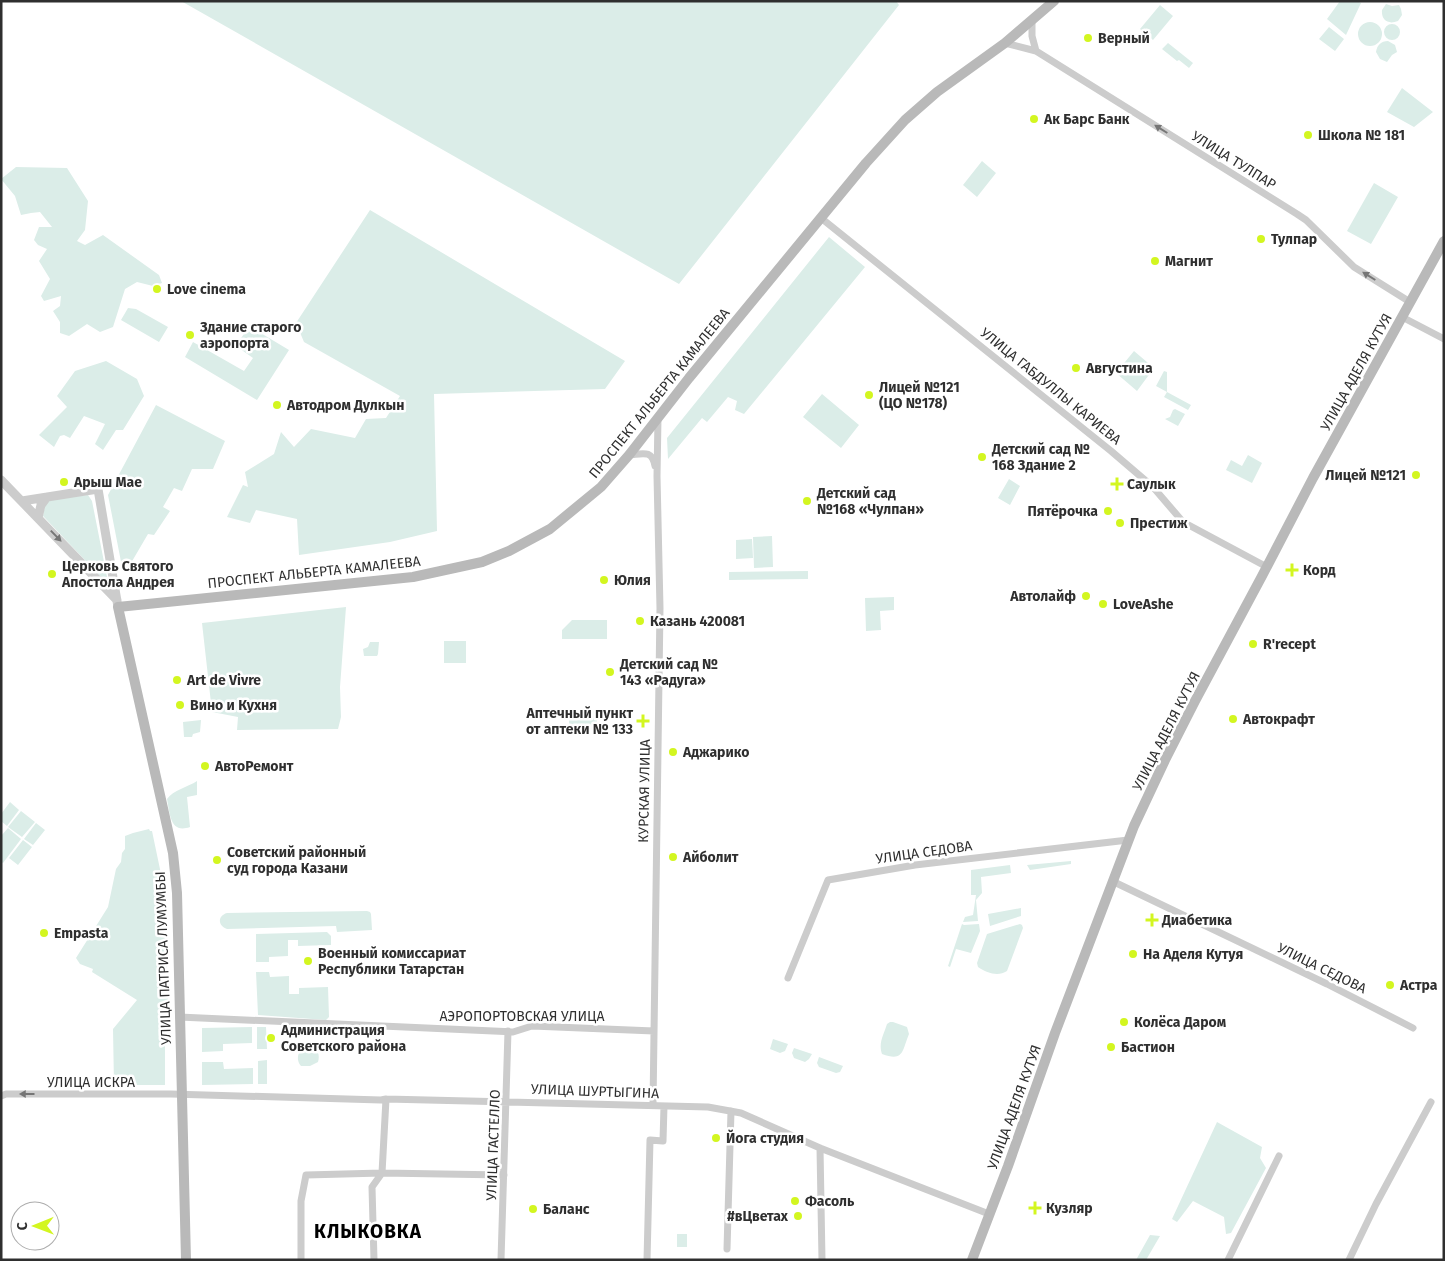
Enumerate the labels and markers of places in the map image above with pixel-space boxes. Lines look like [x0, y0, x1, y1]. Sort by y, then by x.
place label: Верный [1098, 30, 1150, 47]
marker: Верный [1082, 32, 1094, 44]
place label: Ак Барс Банк [1043, 111, 1130, 128]
marker: Ак Барс Банк [1028, 113, 1040, 125]
place label: Школа № 181 [1318, 127, 1405, 144]
marker: Школа № 181 [1302, 129, 1314, 141]
place label: Тулпар [1271, 231, 1317, 248]
marker: Тулпар [1255, 233, 1267, 245]
place label: Магнит [1165, 253, 1213, 270]
marker: Магнит [1149, 255, 1161, 267]
place label: Love cinema [167, 281, 246, 298]
marker: Love cinema [151, 283, 163, 295]
place label: Здание старого аэропорта [199, 319, 301, 352]
marker: Здание старого аэропорта [184, 329, 196, 341]
place label: Августина [1085, 360, 1153, 377]
marker: Августина [1070, 362, 1082, 374]
place label: Лицей №121 (ЦО №178) [879, 379, 960, 412]
marker: Лицей №121 (ЦО №178) [863, 389, 875, 401]
place label: Автодром Дулкын [286, 397, 404, 414]
marker: Автодром Дулкын [271, 399, 283, 411]
place label: Детский сад № 168 Здание 2 [991, 441, 1090, 474]
marker: Детский сад № 168 Здание 2 [976, 451, 988, 463]
place label: Лицей №121 [1325, 467, 1406, 484]
marker: Лицей №121 [1410, 469, 1422, 481]
place label: Арыш Мае [73, 474, 142, 491]
marker: Арыш Мае [58, 476, 70, 488]
place label: Саулык [1127, 476, 1176, 493]
marker: Саулык [1111, 478, 1123, 490]
place label: Детский сад №168 «Чулпан» [816, 485, 924, 518]
marker: Детский сад №168 «Чулпан» [801, 495, 813, 507]
place label: Пятёрочка [1028, 503, 1098, 520]
marker: Пятёрочка [1102, 505, 1114, 517]
place label: Престиж [1130, 515, 1188, 532]
marker: Престиж [1114, 517, 1126, 529]
place label: Церковь Святого Апостола Андрея [61, 558, 175, 591]
place label: Корд [1303, 562, 1336, 579]
marker: Корд [1285, 563, 1299, 577]
marker: Церковь Святого Апостола Андрея [46, 568, 58, 580]
place label: Юлия [614, 572, 651, 589]
marker: Юлия [598, 574, 610, 586]
place label: Автолайф [1009, 588, 1076, 605]
marker: Автолайф [1080, 590, 1092, 602]
place label: LoveAshe [1113, 596, 1174, 613]
marker: LoveAshe [1097, 598, 1109, 610]
place label: Казань 420081 [650, 613, 745, 630]
marker: Казань 420081 [634, 615, 646, 627]
place label: R'recept [1263, 636, 1316, 653]
marker: R'recept [1247, 638, 1259, 650]
place label: Детский сад № 143 «Радуга» [619, 656, 718, 689]
marker: Детский сад № 143 «Радуга» [604, 666, 616, 678]
place label: Art de Vivre [186, 672, 261, 689]
marker: Art de Vivre [171, 674, 183, 686]
place label: Вино и Кухня [190, 697, 277, 714]
marker: Вино и Кухня [174, 699, 186, 711]
place label: Аптечный пункт от аптеки № 133 [526, 705, 633, 738]
place label: Автокрафт [1242, 711, 1315, 728]
marker: Автокрафт [1227, 713, 1239, 725]
marker: Аптечный пункт от аптеки № 133 [637, 715, 649, 727]
place label: Аджарико [682, 744, 749, 761]
marker: Аджарико [667, 746, 679, 758]
place label: АвтоРемонт [214, 758, 294, 775]
marker: АвтоРемонт [199, 760, 211, 772]
place label: Советский районный суд города Казани [227, 844, 366, 877]
place label: Айболит [682, 849, 739, 866]
marker: Айболит [667, 851, 679, 863]
marker: Советский районный суд города Казани [211, 854, 223, 866]
place label: Диабетика [1161, 912, 1233, 929]
marker: Диабетика [1146, 914, 1158, 926]
place label: Empasta [54, 925, 109, 942]
marker: Empasta [38, 927, 50, 939]
place label: Военный комиссариат Республики Татарстан [318, 945, 466, 978]
place label: На Аделя Кутуя [1143, 946, 1243, 963]
marker: На Аделя Кутуя [1127, 948, 1139, 960]
marker: Военный комиссариат Республики Татарстан [302, 955, 314, 967]
place label: Астра [1399, 977, 1438, 994]
marker: Астра [1384, 979, 1396, 991]
place label: Колёса Даром [1134, 1014, 1226, 1031]
marker: Колёса Даром [1118, 1016, 1130, 1028]
place label: Администрация Советского района [280, 1022, 406, 1055]
marker: Администрация Советского района [265, 1032, 277, 1044]
place label: Бастион [1121, 1039, 1175, 1056]
marker: Бастион [1105, 1041, 1117, 1053]
place label: Йога студия [726, 1129, 804, 1147]
marker: Йога студия [710, 1132, 722, 1144]
place label: Фасоль [805, 1193, 855, 1210]
marker: Фасоль [789, 1195, 801, 1207]
place label: Кузляр [1046, 1200, 1093, 1217]
place label: Баланс [543, 1201, 590, 1218]
marker: Кузляр [1028, 1201, 1042, 1215]
marker: Баланс [527, 1203, 539, 1215]
place label: #вЦветах [727, 1208, 789, 1225]
marker: #вЦветах [792, 1210, 804, 1222]

